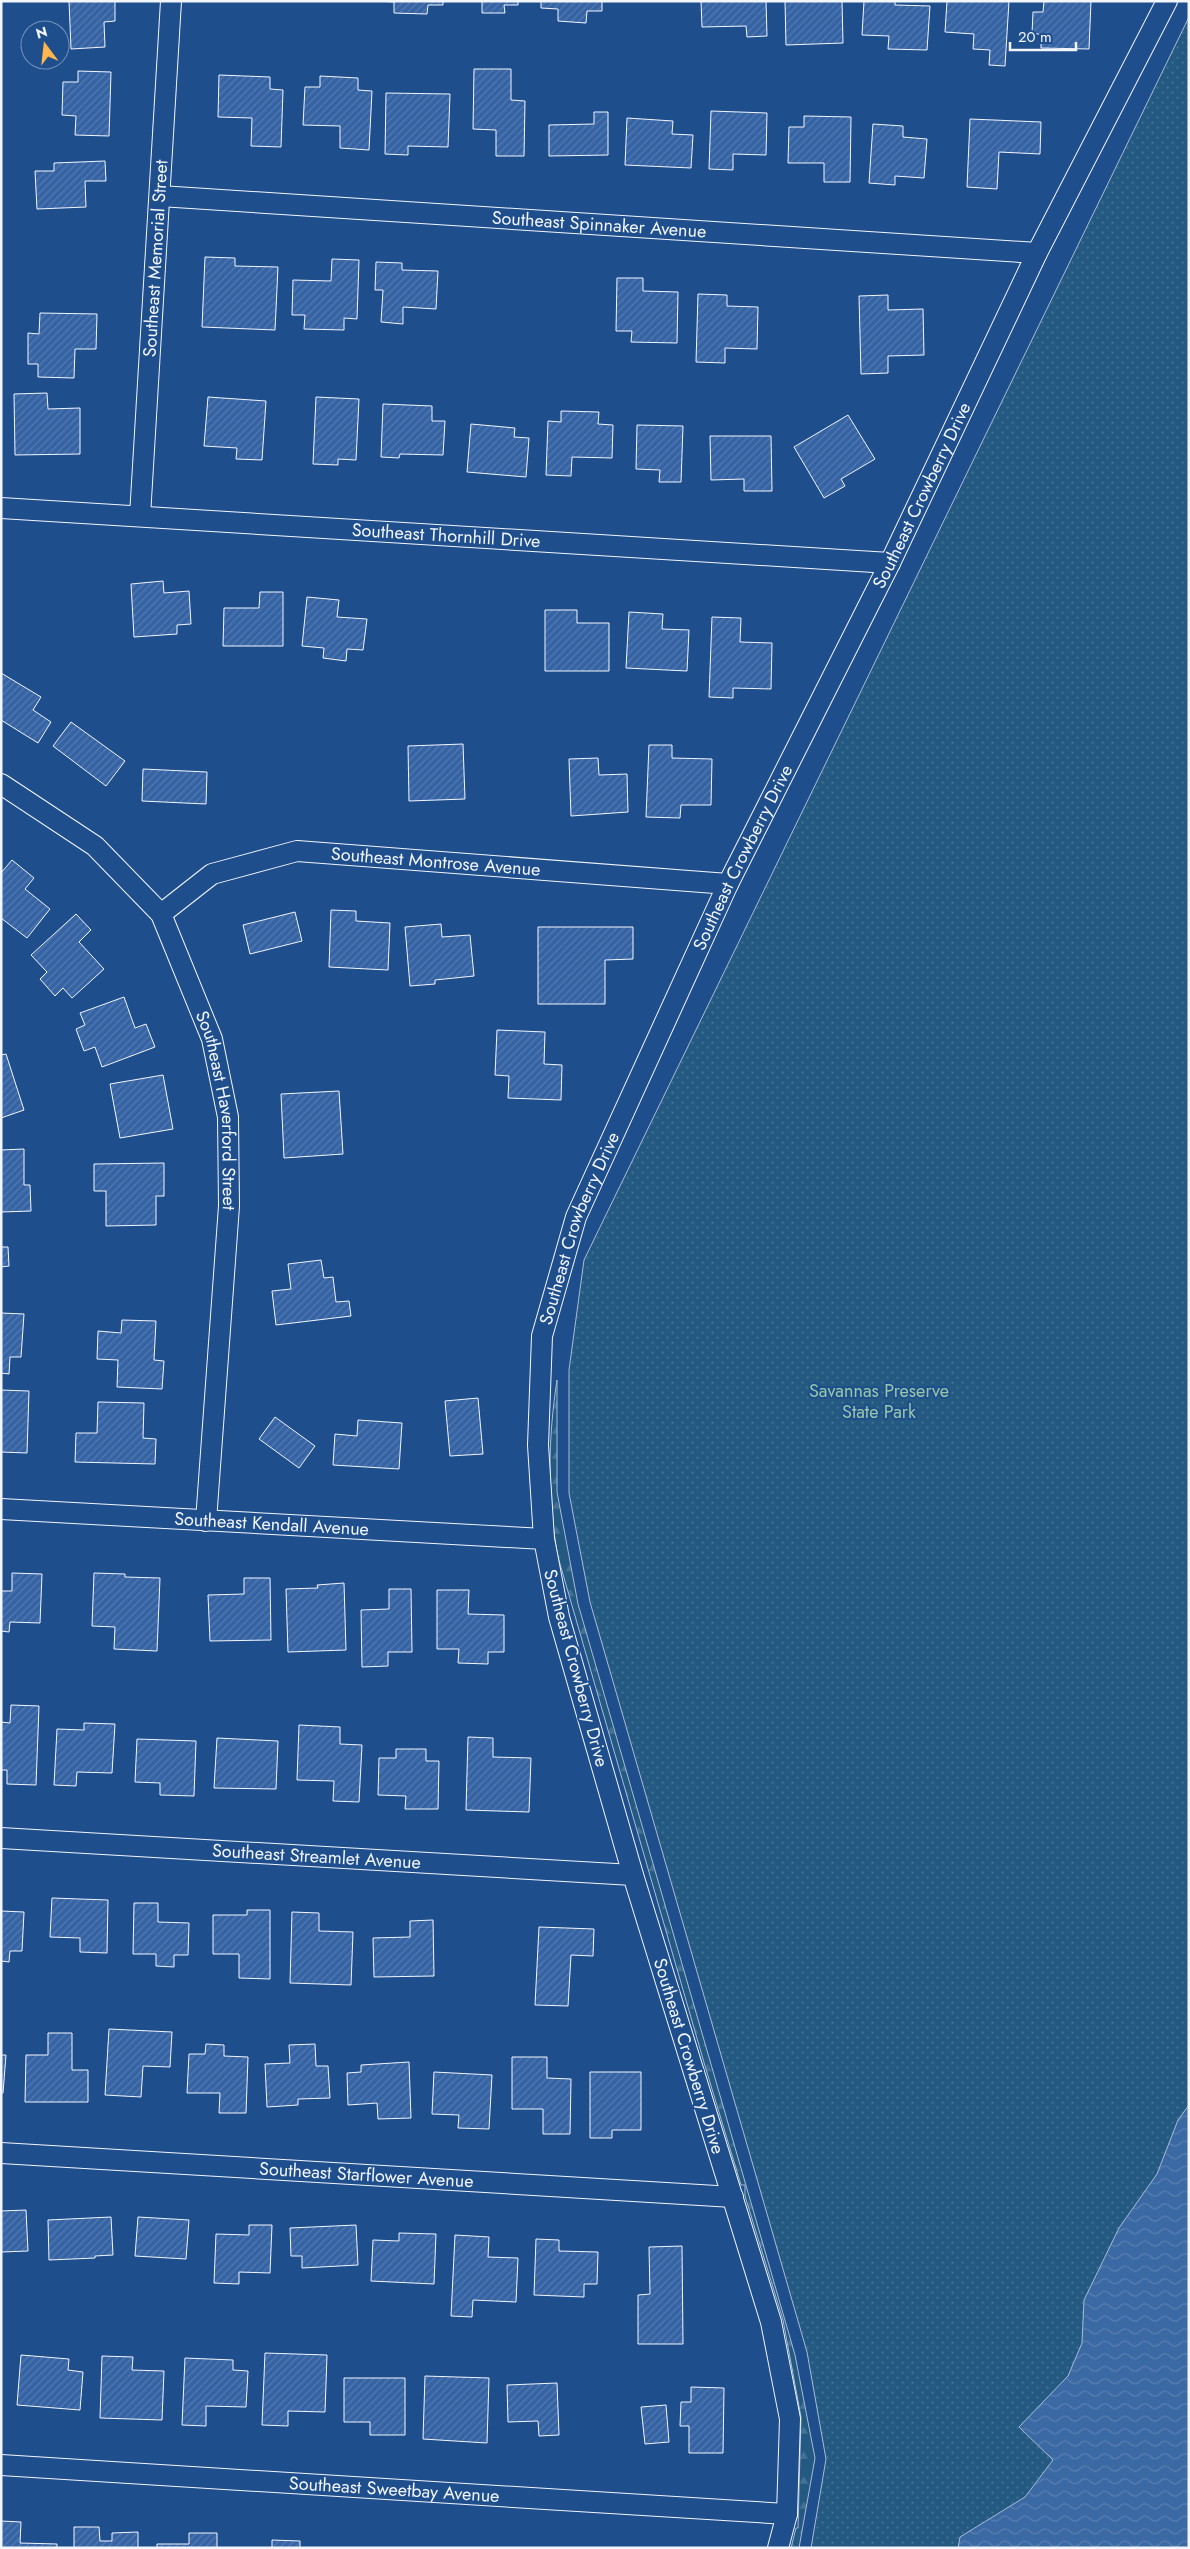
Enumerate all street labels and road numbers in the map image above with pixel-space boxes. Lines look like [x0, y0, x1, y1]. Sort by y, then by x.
street label: Southeast Memorial Street [137, 158, 174, 358]
street label: Southeast Spinnaker Avenue [491, 205, 707, 244]
street label: Southeast Crowberry Drive [866, 398, 977, 593]
street label: Southeast Thornhill Drive [351, 517, 541, 554]
street label: Southeast Crowberry Drive [686, 760, 799, 955]
street label: Southeast Montrose Avenue [330, 841, 541, 883]
street label: Southeast Haverford Street [189, 1007, 242, 1212]
street label: Southeast Crowberry Drive [533, 1128, 626, 1328]
street label: Southeast Kendall Avenue [174, 1506, 370, 1542]
street label: Southeast Crowberry Drive [537, 1566, 615, 1770]
street label: Southeast Streamlet Avenue [211, 1837, 422, 1876]
street label: Southeast Crowberry Drive [647, 1955, 731, 2157]
street label: Southeast Starflower Avenue [258, 2156, 474, 2194]
street label: Southeast Sweetbay Avenue [288, 2470, 500, 2509]

